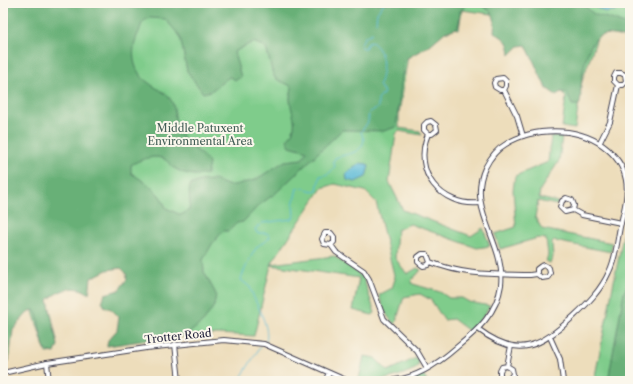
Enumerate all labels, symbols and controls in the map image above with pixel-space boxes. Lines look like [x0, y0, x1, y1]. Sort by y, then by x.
park label: Middle Patuxent Environmental Area [148, 121, 253, 148]
street label: Trotter Road [144, 325, 212, 346]

